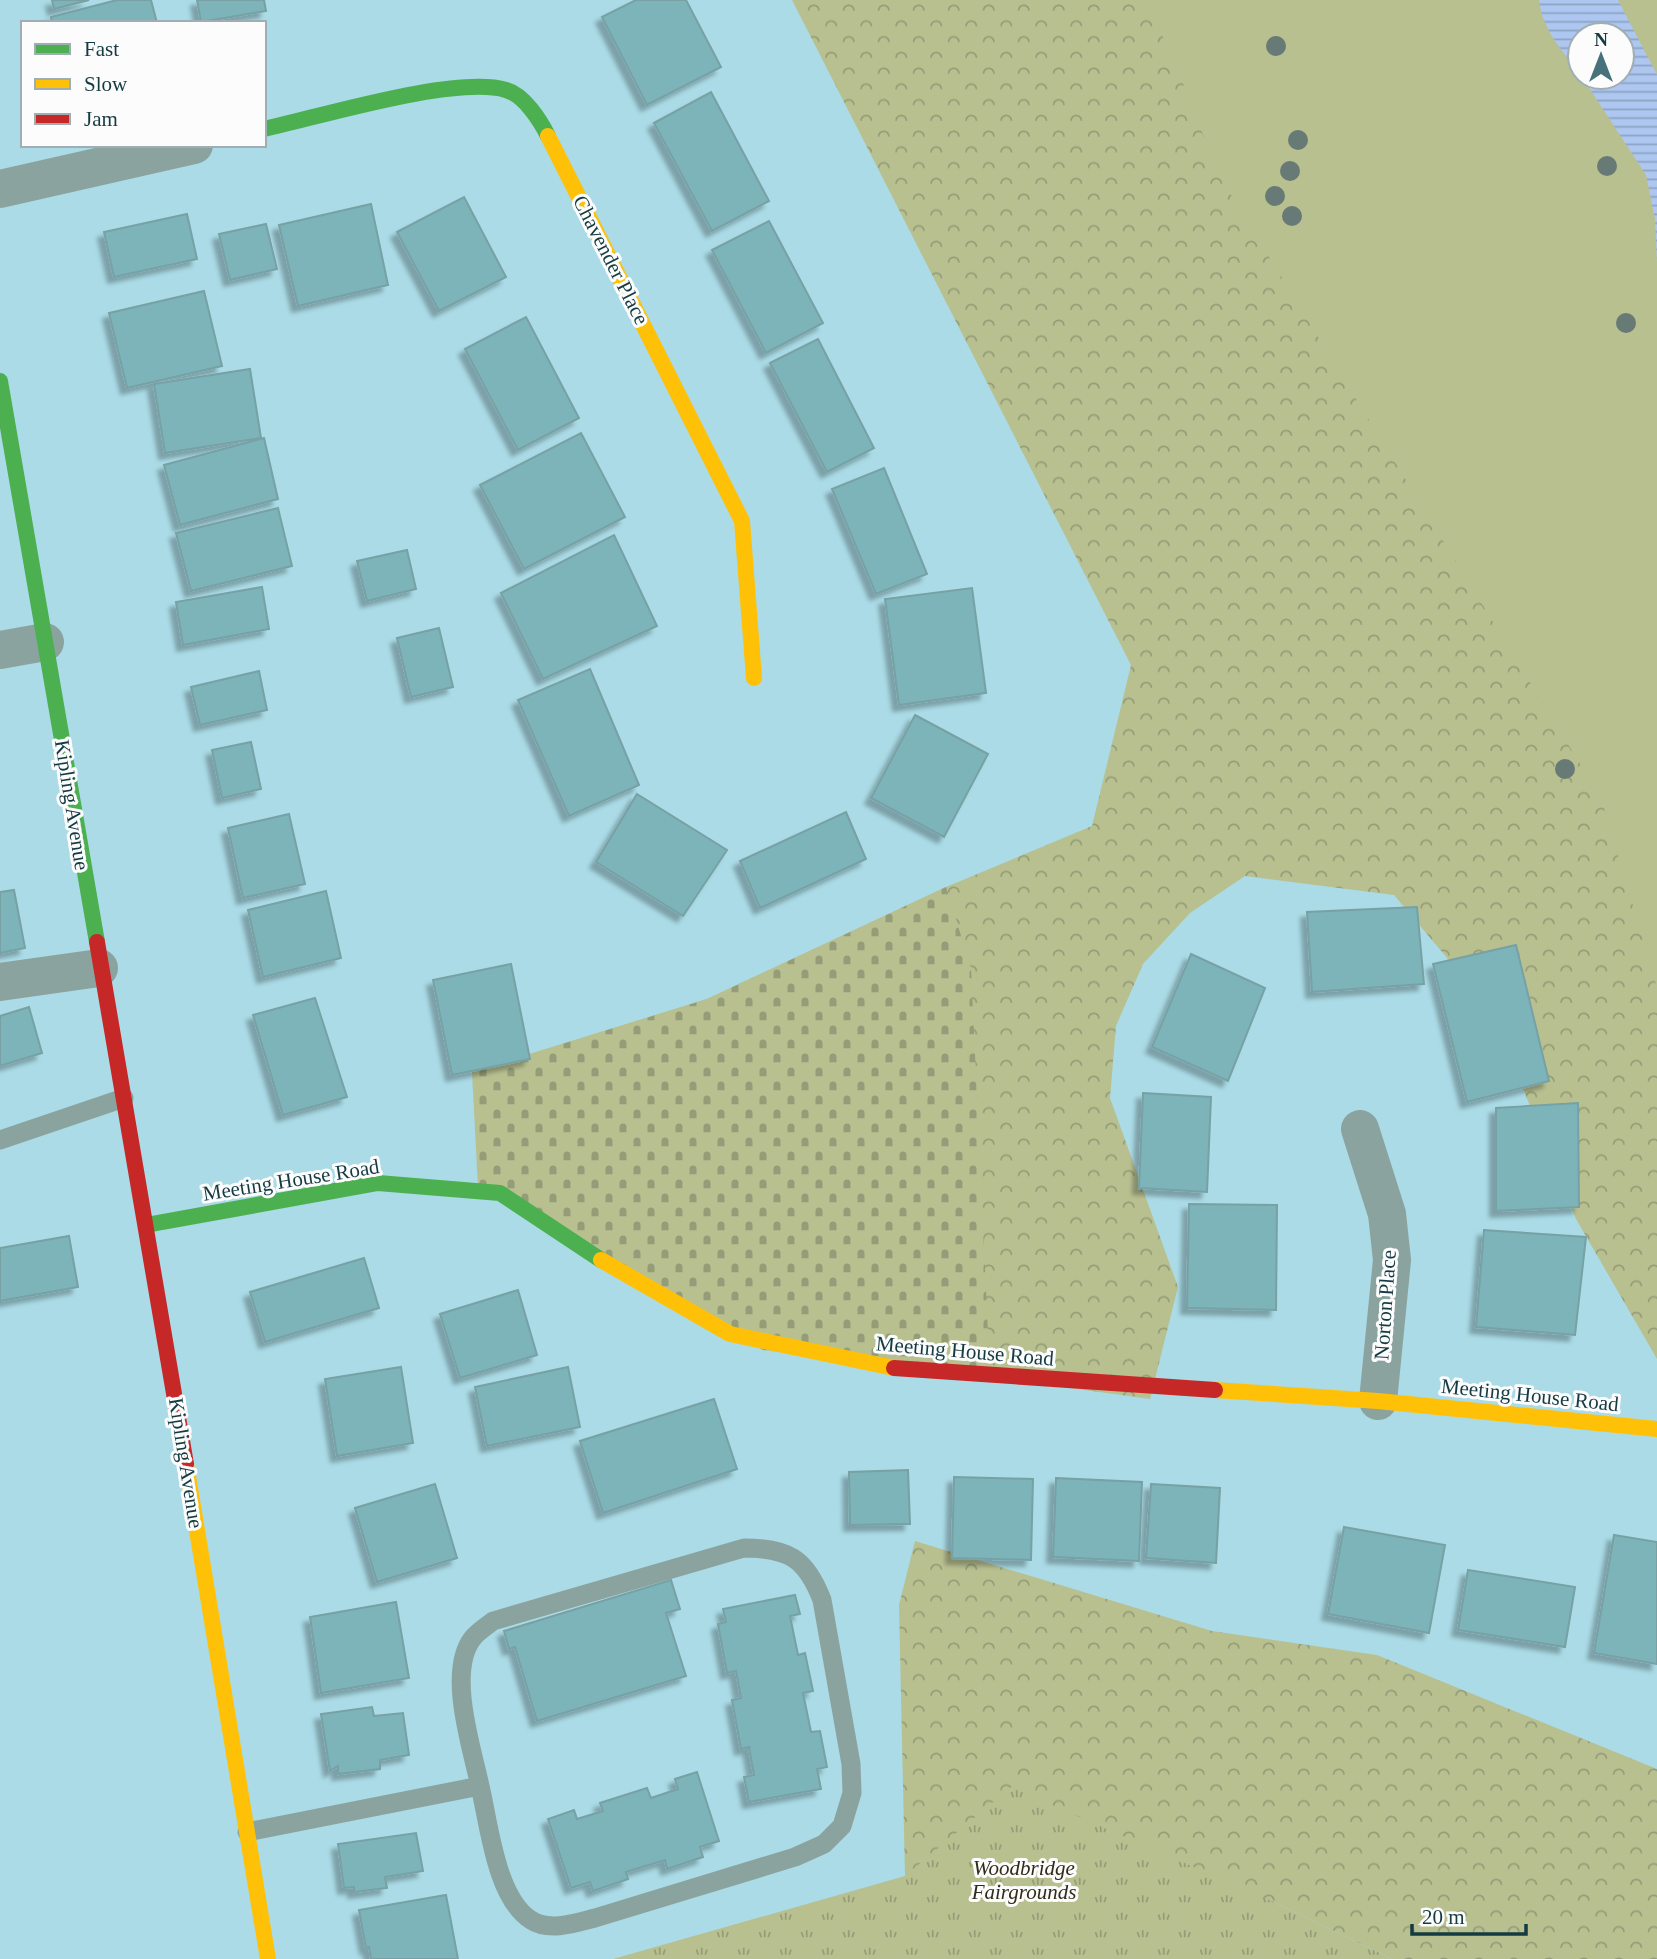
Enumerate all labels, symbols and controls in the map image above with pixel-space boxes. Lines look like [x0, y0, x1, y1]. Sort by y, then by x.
legend [21, 21, 266, 147]
north arrow [1566, 21, 1636, 91]
text: N [1594, 29, 1608, 50]
text: Fast [84, 37, 119, 61]
text: Slow [84, 72, 128, 96]
text: Jam [84, 107, 118, 131]
street label: Chavender Place [568, 191, 654, 329]
street label: Kipling Avenue [50, 738, 94, 872]
street label: Meeting House Road [201, 1154, 381, 1206]
street label: Norton Place [1369, 1249, 1401, 1361]
street label: Meeting House Road [875, 1331, 1055, 1371]
street label: Meeting House Road [1440, 1374, 1620, 1416]
street label: Kipling Avenue [164, 1396, 208, 1530]
park label: Woodbridge Fairgrounds [971, 1856, 1076, 1904]
scale bar [1412, 1892, 1526, 1936]
text: 20 m [1422, 1905, 1465, 1929]

